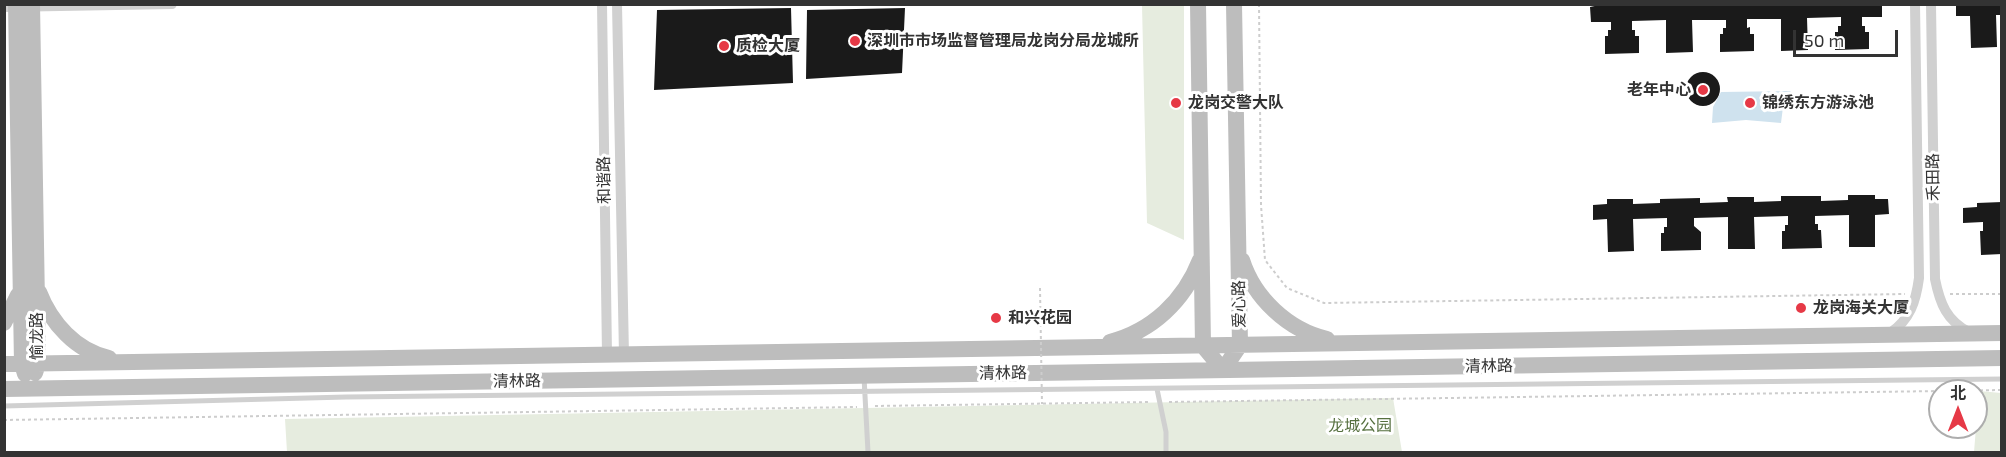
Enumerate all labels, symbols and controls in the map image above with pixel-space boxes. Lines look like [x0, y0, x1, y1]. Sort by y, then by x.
scale bar [1796, 18, 1901, 56]
text: 50 m [1804, 29, 1844, 51]
place label: 深圳市市场监督管理局龙岗分局龙城所 [867, 31, 1139, 51]
marker: 深圳市市场监督管理局龙岗分局龙城所 [848, 34, 862, 48]
place label: 质检大厦 [736, 36, 800, 56]
marker: 质检大厦 [717, 39, 731, 53]
place label: 老年中心 [1627, 80, 1691, 100]
marker: 老年中心 [1696, 83, 1710, 97]
place label: 龙岗交警大队 [1188, 93, 1284, 113]
place label: 锦绣东方游泳池 [1762, 93, 1874, 113]
marker: 龙岗交警大队 [1169, 96, 1183, 110]
marker: 锦绣东方游泳池 [1743, 96, 1757, 110]
street label: 禾田路 [1923, 153, 1943, 201]
street label: 和谐路 [594, 156, 614, 204]
street label: 爱心路 [1229, 280, 1249, 328]
place label: 龙岗海关大厦 [1813, 298, 1909, 318]
marker: 龙岗海关大厦 [1794, 301, 1808, 315]
place label: 和兴花园 [1008, 308, 1072, 328]
marker: 和兴花园 [989, 311, 1003, 325]
street label: 愉龙路 [27, 312, 47, 360]
street label: 清林路 [1465, 356, 1513, 376]
street label: 清林路 [979, 363, 1027, 383]
street label: 清林路 [493, 371, 541, 391]
north arrow [1928, 379, 1988, 439]
text: 北 [1950, 383, 1966, 402]
park label: 龙城公园 [1328, 416, 1392, 436]

